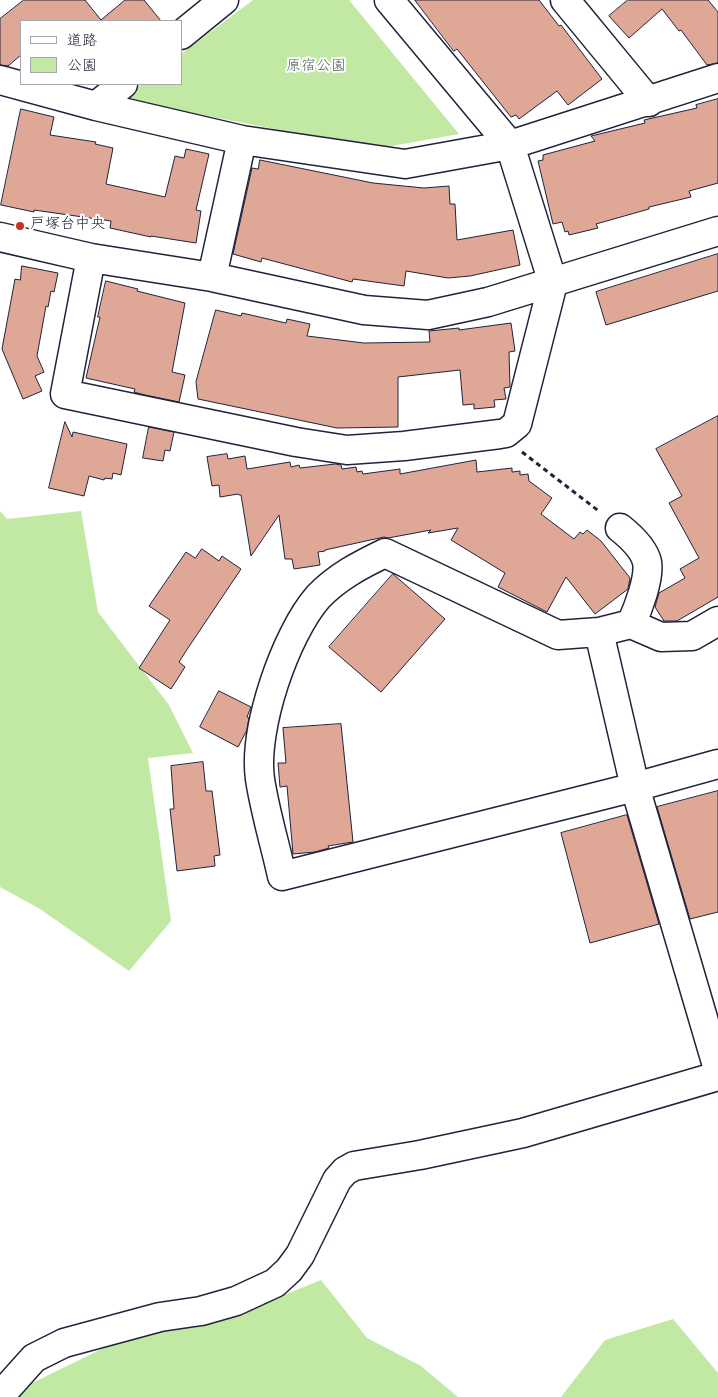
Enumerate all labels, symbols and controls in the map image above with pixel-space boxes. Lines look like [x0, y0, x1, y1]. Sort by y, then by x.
legend [20, 20, 182, 85]
text: 道路 [67, 33, 97, 51]
text: 公園 [67, 58, 97, 76]
park label: 原宿公園 [286, 59, 346, 77]
place label: 戸塚台中央 [30, 217, 105, 235]
marker: 戸塚台中央 [14, 220, 26, 232]

